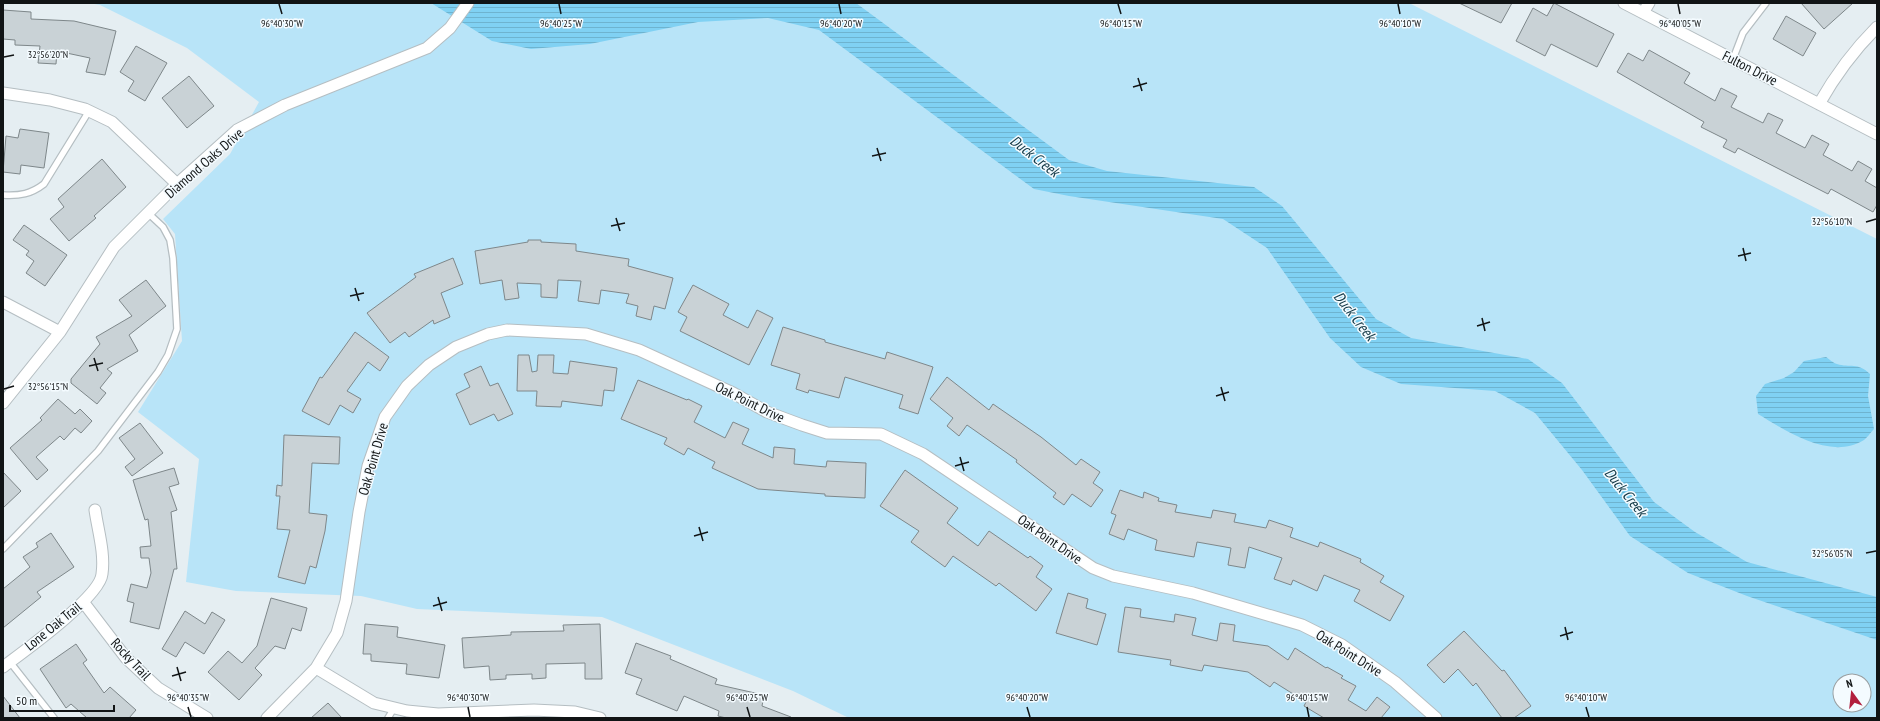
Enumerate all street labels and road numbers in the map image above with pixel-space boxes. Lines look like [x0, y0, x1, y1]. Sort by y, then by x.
street label: Fulton Drive [1719, 46, 1781, 90]
street label: Diamond Oaks Drive [161, 124, 247, 202]
street label: Oak Point Drive [712, 378, 788, 427]
street label: Oak Point Drive [354, 420, 392, 497]
street label: Oak Point Drive [1014, 510, 1086, 568]
street label: Lone Oak Trail [21, 597, 86, 654]
street label: Oak Point Drive [1313, 626, 1386, 681]
street label: Rocky Trail [107, 634, 155, 684]

